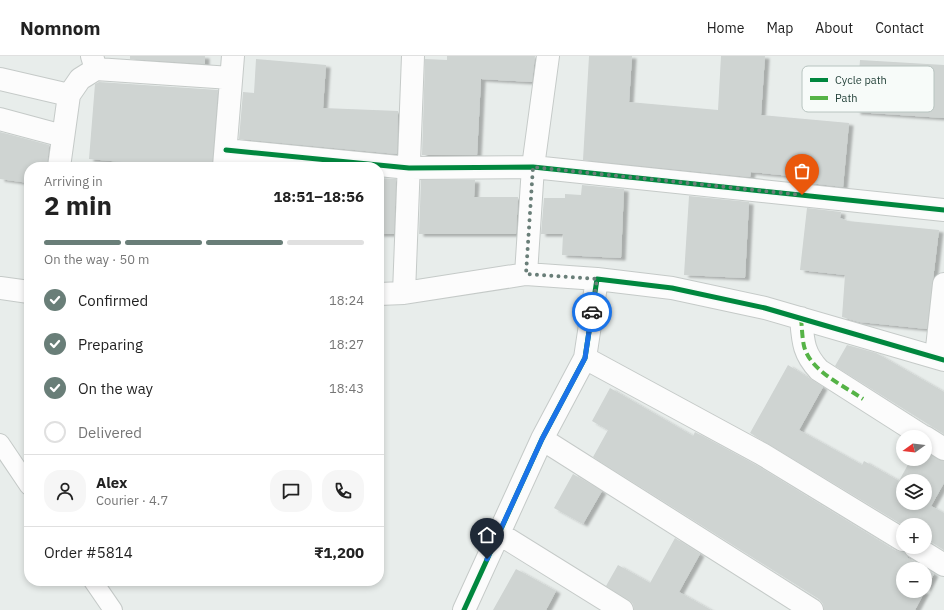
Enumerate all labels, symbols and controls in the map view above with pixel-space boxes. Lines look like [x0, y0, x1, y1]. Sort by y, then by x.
text: Nomnom [20, 16, 100, 40]
text: Home [707, 19, 744, 37]
text: Map [766, 19, 793, 37]
text: About [815, 19, 853, 37]
text: Contact [875, 19, 924, 37]
legend [802, 66, 934, 112]
text: Cycle path [835, 73, 887, 87]
text: Path [835, 91, 858, 105]
pin [785, 154, 819, 195]
icon: bag [791, 160, 813, 182]
text: Arriving in [44, 173, 103, 190]
text: 18:51–18:56 [273, 187, 364, 206]
text: 2 min [44, 188, 112, 222]
text: On the way · 50 m [44, 251, 149, 268]
icon: check [44, 289, 66, 311]
text: Confirmed [78, 291, 148, 310]
text: 18:24 [329, 292, 364, 309]
courier [572, 292, 612, 332]
icon: car [581, 301, 603, 323]
icon: check [44, 333, 66, 355]
text: Preparing [78, 335, 143, 354]
text: 18:27 [329, 336, 364, 353]
icon: check [44, 377, 66, 399]
text: On the way [78, 379, 153, 398]
text: 18:43 [329, 380, 364, 397]
text: Delivered [78, 423, 142, 442]
north arrow [896, 430, 932, 466]
map controls [896, 430, 932, 598]
button: person [44, 470, 86, 512]
button: chat [270, 470, 312, 512]
button: phone [322, 470, 364, 512]
text: Alex [96, 473, 127, 492]
button: layers [896, 474, 932, 510]
text: Courier · 4.7 [96, 492, 168, 509]
pin [470, 518, 504, 559]
button: + [896, 518, 932, 554]
icon: home [476, 524, 498, 546]
text: Order #5814 [44, 543, 133, 562]
text: ₹1,200 [314, 543, 364, 562]
button: − [896, 562, 932, 598]

